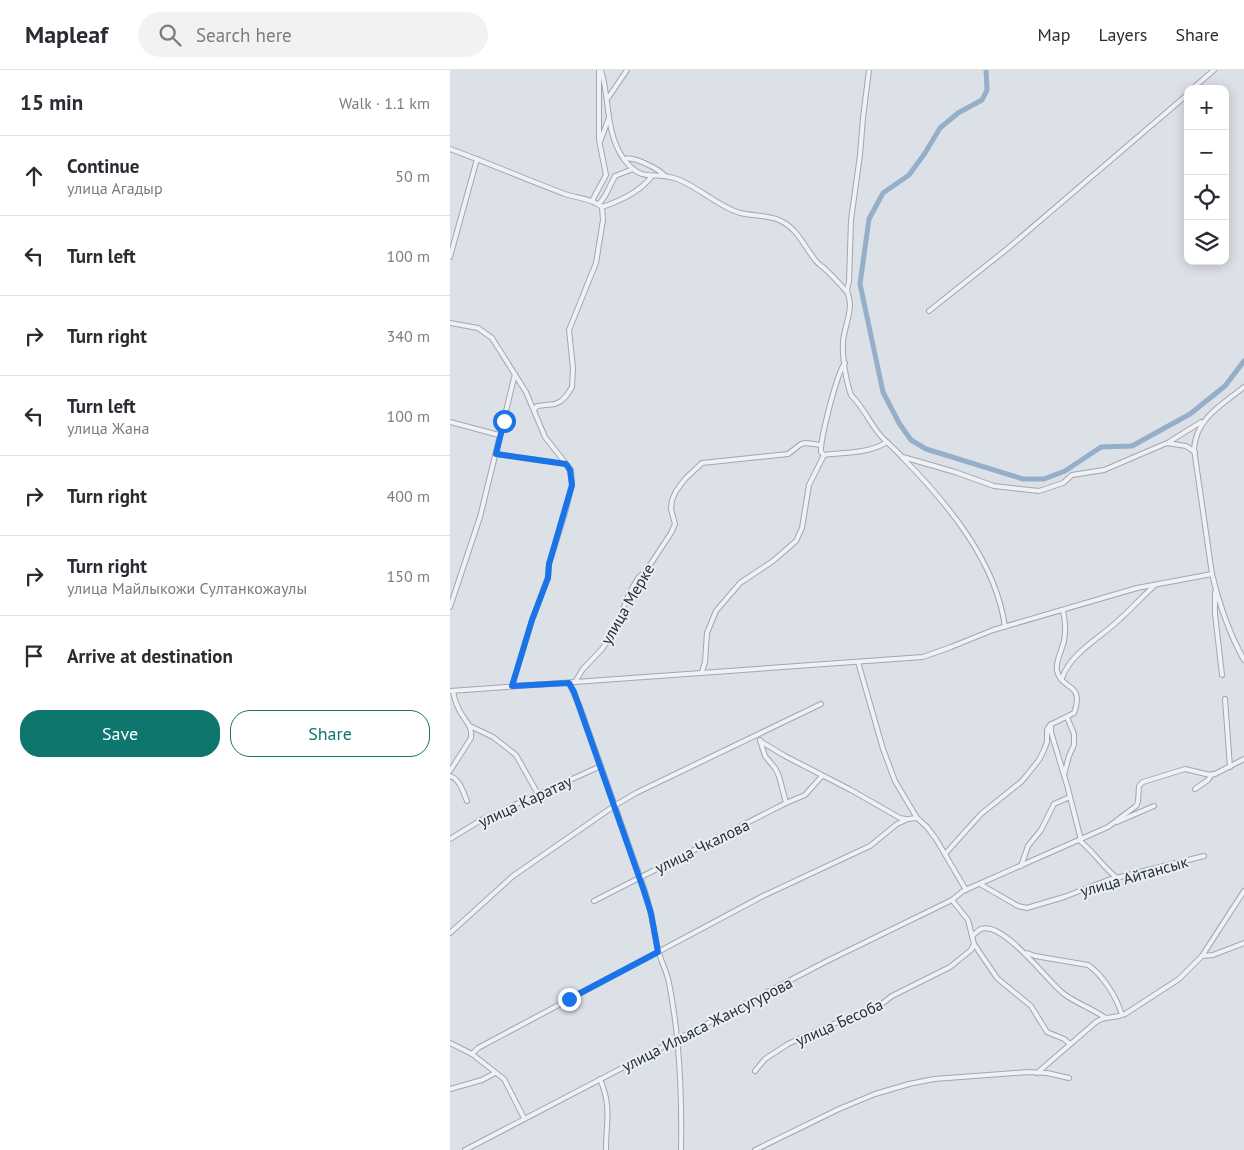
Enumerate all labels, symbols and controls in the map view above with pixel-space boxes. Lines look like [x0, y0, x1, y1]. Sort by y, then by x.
search box [138, 12, 488, 57]
text: Mapleaf [25, 19, 108, 50]
icon: search [156, 21, 184, 49]
text: Search here [196, 23, 292, 47]
text: Map [1038, 23, 1070, 46]
text: Layers [1098, 23, 1147, 46]
text: Share [1175, 23, 1219, 46]
map controls [1184, 85, 1229, 265]
button: + [1184, 85, 1229, 130]
text: 15 min [20, 89, 83, 116]
text: Walk · 1.1 km [339, 93, 430, 113]
button: − [1184, 130, 1229, 175]
text: Continue [67, 154, 139, 178]
icon: ahead [20, 162, 48, 190]
text: 50 m [395, 166, 430, 186]
button: locate [1184, 175, 1229, 220]
text: улица Агадыр [67, 178, 163, 198]
button: layers [1184, 220, 1229, 265]
icon: left [20, 242, 48, 270]
text: Turn left [67, 244, 136, 268]
text: 100 m [387, 246, 430, 266]
icon: right [20, 322, 48, 350]
text: Turn right [67, 324, 147, 348]
text: 340 m [387, 326, 430, 346]
text: Turn left [67, 394, 136, 418]
icon: left [20, 402, 48, 430]
text: 100 m [387, 406, 430, 426]
route start [493, 410, 516, 433]
text: улица Жана [67, 418, 149, 438]
icon: right [20, 482, 48, 510]
text: Turn right [67, 484, 147, 508]
text: 400 m [387, 486, 430, 506]
text: Turn right [67, 554, 147, 578]
street label: улица Мерке [596, 560, 658, 648]
icon: right [20, 562, 48, 590]
text: 150 m [387, 566, 430, 586]
text: улица Майлыкожи Султанкожаулы [67, 578, 307, 598]
icon: arrive [20, 642, 48, 670]
text: Arrive at destination [67, 644, 233, 668]
button: Save [20, 710, 220, 757]
button: Share [230, 710, 430, 757]
street label: улица Каратау [475, 770, 576, 831]
street label: улица Чкалова [651, 814, 753, 878]
street label: улица Айтансык [1078, 851, 1190, 901]
street label: улица Ильяса Жансугурова [618, 972, 796, 1076]
route end [558, 988, 581, 1011]
street label: улица Бесоба [792, 994, 886, 1050]

